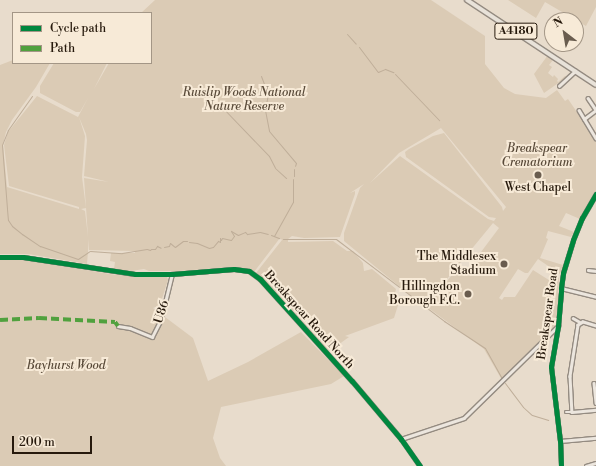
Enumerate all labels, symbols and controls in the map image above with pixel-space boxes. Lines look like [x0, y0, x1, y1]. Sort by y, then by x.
legend [12, 12, 152, 64]
north arrow [544, 12, 584, 52]
text: N [551, 14, 566, 31]
text: Cycle path [50, 21, 106, 36]
road number: A4180 [494, 22, 538, 40]
text: Path [50, 41, 75, 56]
park label: Ruislip Woods National Nature Reserve [182, 86, 306, 114]
park label: Breakspear Crematorium [502, 142, 572, 170]
marker: West Chapel [533, 170, 543, 180]
place label: West Chapel [505, 181, 571, 195]
place label: The Middlesex Stadium [417, 250, 496, 278]
marker: The Middlesex Stadium [499, 259, 509, 269]
street label: Breakspear Road [534, 267, 562, 361]
street label: Breakspear Road North [261, 268, 357, 372]
place label: Hillingdon Borough F.C. [389, 280, 460, 308]
marker: Hillingdon Borough F.C. [463, 289, 473, 299]
street label: U86 [152, 299, 172, 325]
park label: Bayhurst Wood [27, 359, 105, 373]
scale bar [14, 428, 94, 454]
text: 200 m [19, 435, 55, 450]

